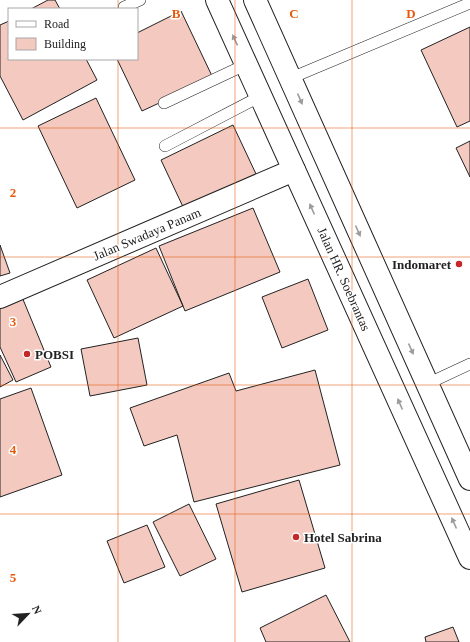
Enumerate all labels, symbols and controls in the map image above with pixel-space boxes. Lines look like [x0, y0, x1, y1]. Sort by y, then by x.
text: B [172, 6, 181, 21]
text: C [289, 6, 299, 21]
text: D [406, 6, 416, 21]
legend [8, 8, 138, 60]
text: Road [44, 17, 69, 31]
one-way arrow [232, 34, 238, 45]
text: Building [44, 37, 86, 51]
one-way arrow [297, 93, 303, 105]
text: 2 [10, 185, 16, 200]
one-way arrow [309, 204, 315, 215]
street label: Jalan Swadaya Panam [91, 205, 203, 263]
street label: Jalan HR. Soebrantas [314, 225, 374, 333]
one-way arrow [356, 225, 362, 237]
place label: Indomaret [392, 257, 452, 272]
marker: Indomaret [454, 259, 464, 269]
text: 3 [10, 314, 17, 329]
one-way arrow [408, 344, 414, 355]
place label: POBSI [35, 347, 74, 362]
marker: POBSI [22, 349, 32, 359]
one-way arrow [397, 398, 403, 410]
text: 4 [10, 442, 17, 457]
one-way arrow [451, 517, 457, 528]
place label: Hotel Sabrina [304, 530, 382, 545]
marker: Hotel Sabrina [291, 532, 301, 542]
text: 5 [10, 570, 17, 585]
north arrow [8, 594, 48, 634]
text: N [30, 604, 44, 616]

